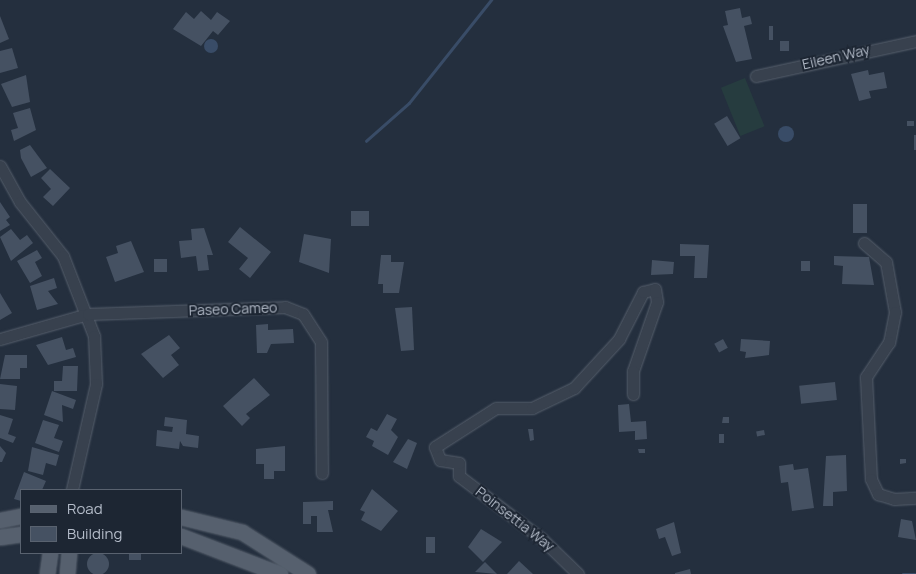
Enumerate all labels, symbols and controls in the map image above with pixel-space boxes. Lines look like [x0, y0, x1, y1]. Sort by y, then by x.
street label: Eileen Way [800, 41, 872, 73]
street label: Paseo Cameo [188, 299, 278, 319]
street label: Poinsettia Way [472, 483, 558, 555]
legend [20, 489, 182, 554]
text: Road [67, 498, 103, 519]
text: Building [67, 523, 122, 544]

